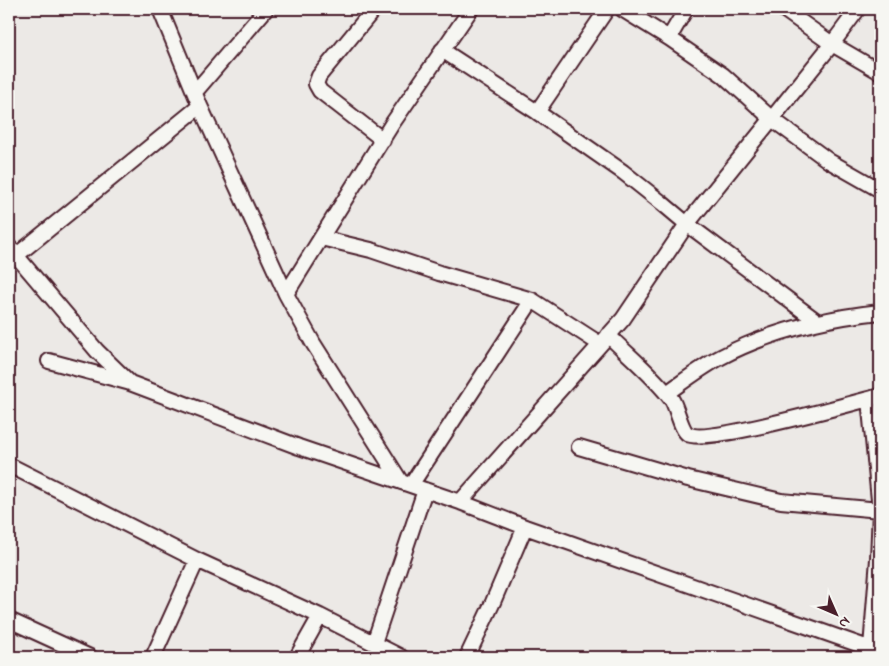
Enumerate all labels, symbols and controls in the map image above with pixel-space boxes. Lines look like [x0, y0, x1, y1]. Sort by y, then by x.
north arrow [812, 588, 862, 638]
text: N [833, 611, 855, 633]

